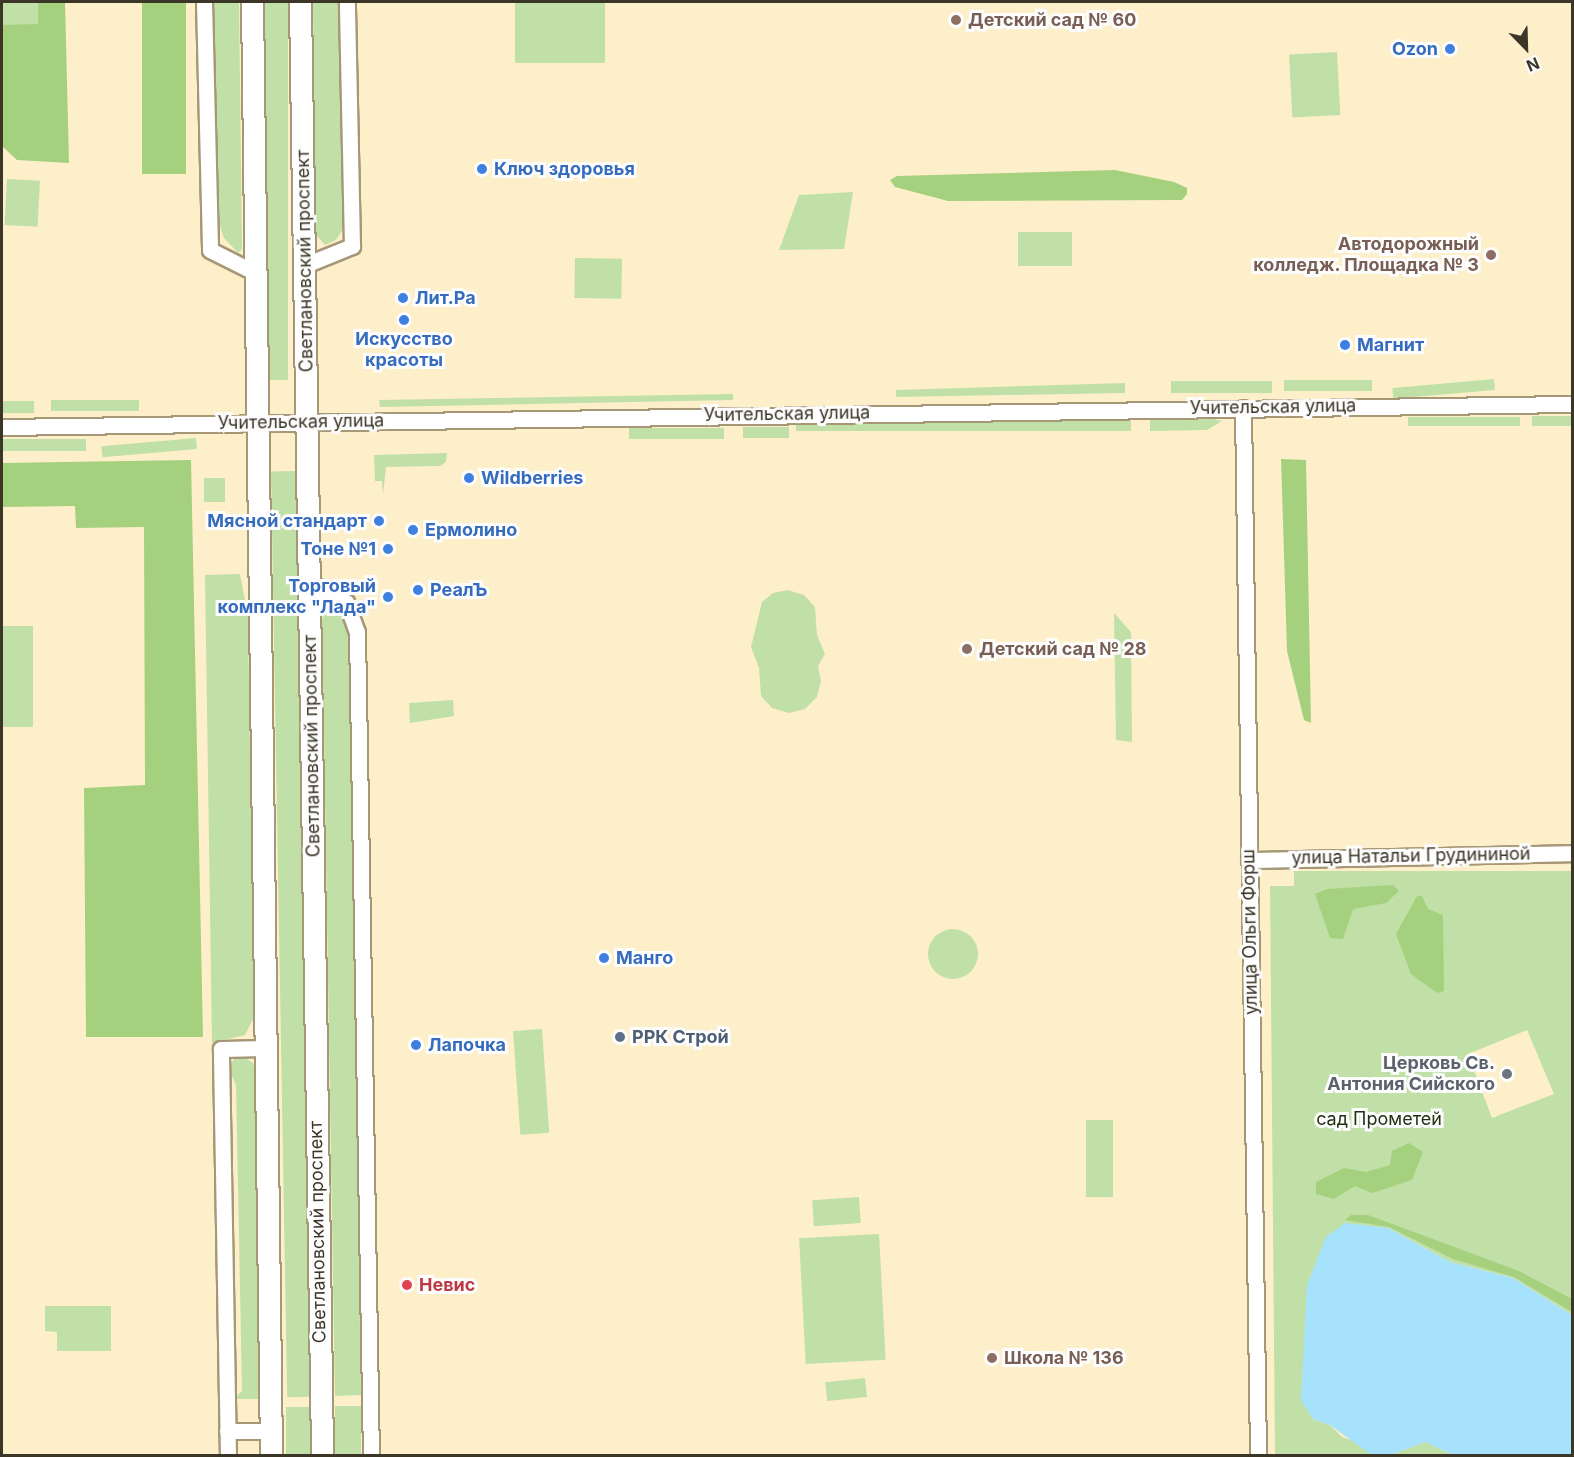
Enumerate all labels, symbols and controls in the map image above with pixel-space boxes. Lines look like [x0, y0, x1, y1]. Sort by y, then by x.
place label: Детский сад № 60 [968, 9, 1136, 31]
marker: Детский сад № 60 [949, 13, 963, 27]
north arrow [1496, 18, 1556, 78]
place label: Ozon [1392, 38, 1438, 60]
marker: Ozon [1443, 42, 1457, 56]
text: N [1524, 53, 1543, 76]
street label: Светлановский проспект [292, 150, 318, 372]
place label: Ключ здоровья [494, 158, 635, 180]
marker: Ключ здоровья [475, 162, 489, 176]
place label: Автодорожный колледж. Площадка № 3 [1253, 234, 1479, 276]
marker: Автодорожный колледж. Площадка № 3 [1484, 248, 1498, 262]
place label: Лит.Ра [415, 287, 476, 309]
marker: Лит.Ра [396, 291, 410, 305]
marker: Искусство красоты [397, 313, 411, 327]
place label: Искусство красоты [355, 329, 453, 372]
place label: Магнит [1357, 334, 1424, 356]
marker: Магнит [1338, 338, 1352, 352]
street label: Учительская улица [1190, 395, 1356, 419]
street label: Учительская улица [704, 402, 870, 426]
street label: Учительская улица [218, 410, 384, 434]
place label: Wildberries [481, 467, 583, 489]
marker: Wildberries [462, 471, 476, 485]
place label: Мясной стандарт [207, 510, 367, 532]
marker: Мясной стандарт [372, 514, 386, 528]
place label: Ермолино [425, 519, 517, 541]
marker: Ермолино [406, 523, 420, 537]
place label: Тоне №1 [301, 538, 376, 560]
marker: Тоне №1 [381, 542, 395, 556]
place label: Торговый комплекс "Лада" [218, 576, 376, 618]
place label: РеалЪ [430, 579, 487, 601]
marker: РеалЪ [411, 583, 425, 597]
marker: Торговый комплекс "Лада" [381, 590, 395, 604]
street label: Светлановский проспект [299, 635, 325, 857]
place label: Детский сад № 28 [979, 638, 1147, 660]
marker: Детский сад № 28 [960, 642, 974, 656]
street label: улица Натальи Грудининой [1291, 843, 1531, 869]
street label: улица Ольги Форш [1238, 849, 1262, 1015]
place label: Манго [616, 947, 673, 969]
marker: Манго [597, 951, 611, 965]
place label: РРК Строй [632, 1026, 729, 1048]
marker: РРК Строй [613, 1030, 627, 1044]
place label: Лапочка [428, 1034, 506, 1056]
marker: Лапочка [409, 1038, 423, 1052]
place label: Церковь Св. Антония Сийского [1327, 1053, 1495, 1096]
marker: Церковь Св. Антония Сийского [1500, 1067, 1514, 1081]
park label: сад Прометей [1316, 1108, 1442, 1130]
street label: Светлановский проспект [305, 1121, 331, 1343]
place label: Невис [419, 1274, 475, 1296]
marker: Невис [400, 1278, 414, 1292]
place label: Школа № 136 [1004, 1347, 1124, 1369]
marker: Школа № 136 [985, 1351, 999, 1365]

